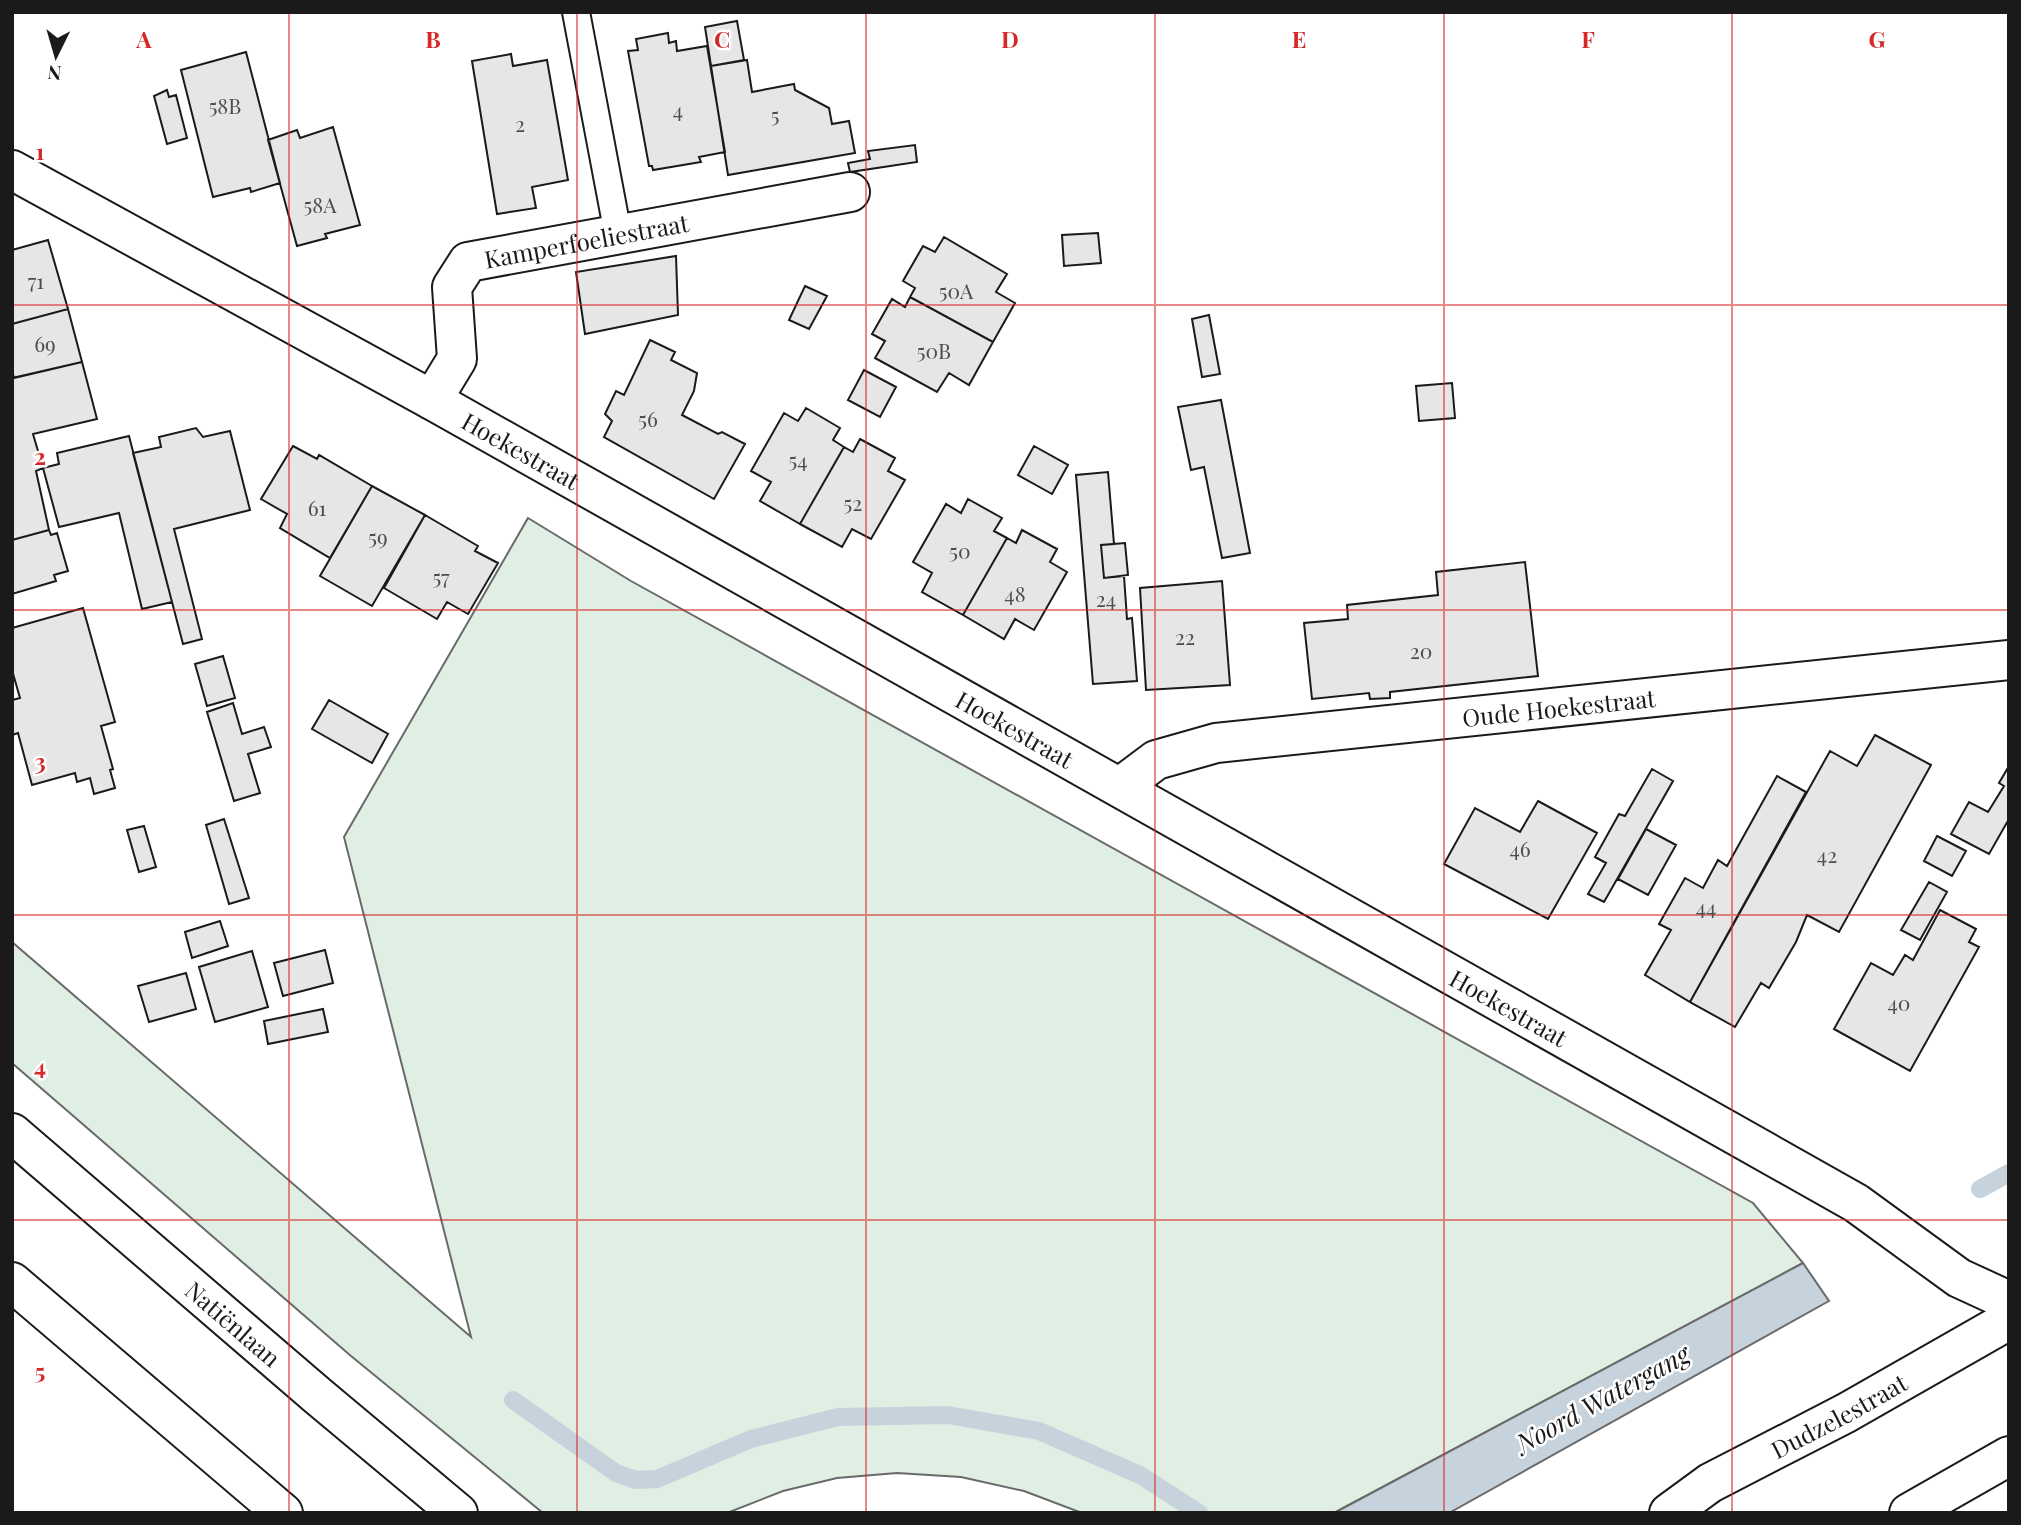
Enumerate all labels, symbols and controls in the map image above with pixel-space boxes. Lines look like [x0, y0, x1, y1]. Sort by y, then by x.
north arrow [21, 21, 91, 91]
text: A [135, 23, 152, 54]
text: B [425, 23, 441, 54]
text: C [714, 23, 730, 54]
text: D [1001, 23, 1019, 54]
text: E [1292, 23, 1306, 54]
text: F [1581, 23, 1595, 54]
text: G [1869, 23, 1886, 54]
text: N [46, 60, 62, 87]
house number: 58B [209, 91, 241, 119]
house number: 4 [673, 95, 683, 123]
house number: 5 [771, 100, 779, 128]
house number: 2 [515, 109, 525, 137]
text: 1 [36, 135, 45, 166]
house number: 58A [304, 190, 337, 218]
street label: Kamperfoeliestraat [481, 206, 691, 275]
house number: 71 [28, 266, 44, 294]
house number: 50A [939, 276, 974, 304]
house number: 69 [34, 329, 56, 357]
house number: 50B [917, 336, 951, 364]
street label: Hoekestraat [456, 404, 586, 496]
house number: 56 [638, 404, 658, 432]
text: 2 [34, 440, 46, 471]
house number: 54 [788, 445, 808, 473]
house number: 52 [844, 488, 862, 516]
house number: 61 [308, 493, 327, 521]
house number: 59 [368, 522, 388, 550]
house number: 50 [949, 536, 971, 564]
house number: 57 [432, 562, 450, 590]
house number: 48 [1004, 579, 1026, 607]
house number: 24 [1096, 584, 1116, 612]
house number: 22 [1175, 622, 1195, 650]
house number: 20 [1410, 636, 1432, 664]
street label: Oude Hoekestraat [1461, 681, 1657, 733]
street label: Hoekestraat [950, 683, 1080, 775]
text: 3 [34, 745, 46, 776]
house number: 46 [1509, 834, 1531, 862]
house number: 42 [1817, 840, 1837, 868]
house number: 44 [1696, 892, 1716, 920]
street label: Hoekestraat [1444, 961, 1574, 1053]
house number: 40 [1888, 988, 1910, 1016]
text: 4 [34, 1050, 46, 1081]
street label: Natiënlaan [179, 1274, 288, 1373]
water label: Noord Watergang [1507, 1335, 1697, 1461]
text: 5 [35, 1355, 45, 1386]
street label: Dudzelestraat [1765, 1366, 1913, 1465]

